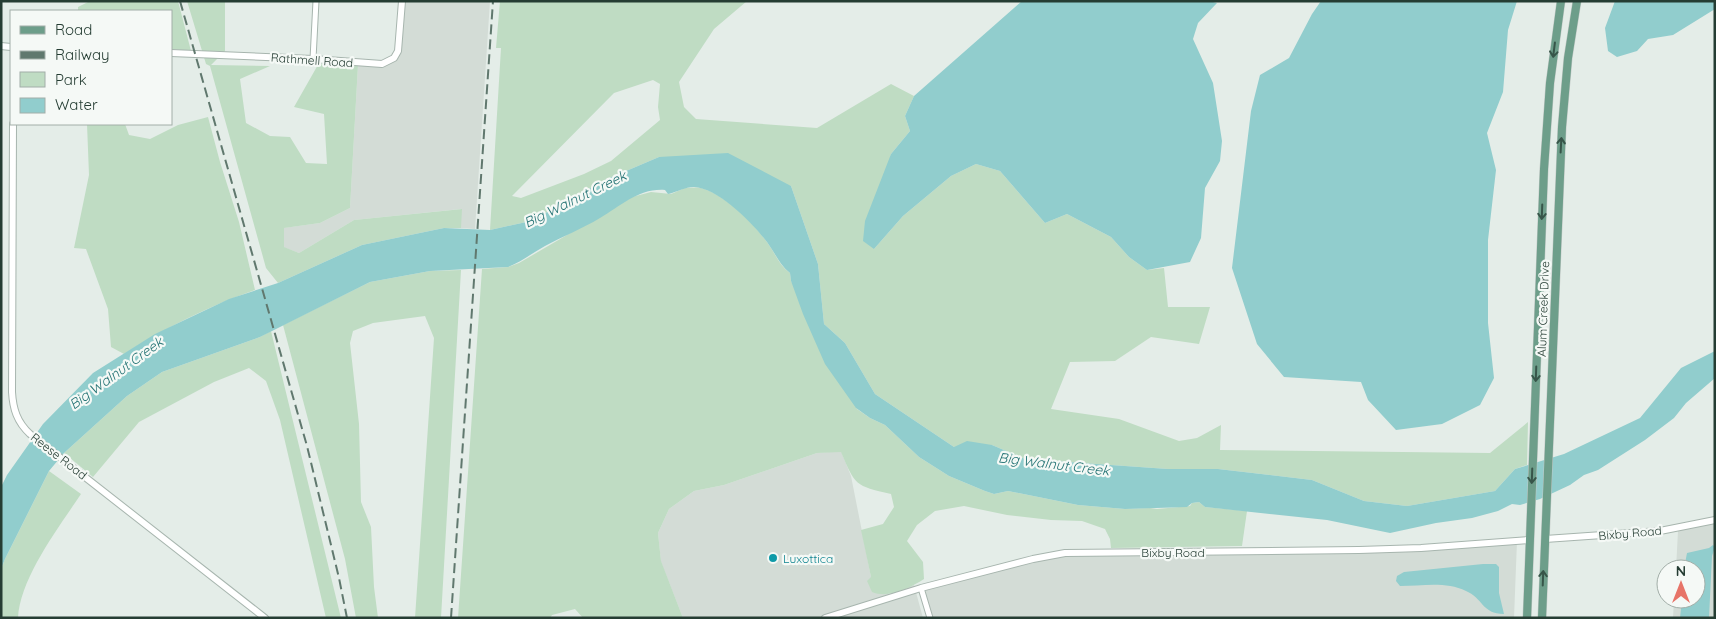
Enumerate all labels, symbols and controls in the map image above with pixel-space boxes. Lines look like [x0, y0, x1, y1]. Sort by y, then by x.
legend [10, 10, 172, 125]
text: Road [55, 20, 92, 39]
one-way arrow [1549, 41, 1559, 57]
text: Railway [55, 45, 110, 64]
street label: Rathmell Road [270, 50, 354, 70]
text: Park [55, 70, 87, 89]
text: Water [55, 95, 98, 114]
one-way arrow [1557, 137, 1566, 153]
water label: Big Walnut Creek [521, 166, 631, 232]
one-way arrow [1537, 203, 1547, 219]
street label: Alum Creek Drive [1534, 261, 1552, 357]
water label: Big Walnut Creek [65, 332, 168, 413]
one-way arrow [1531, 366, 1541, 382]
street label: Reese Road [28, 429, 90, 483]
water label: Big Walnut Creek [997, 448, 1112, 480]
one-way arrow [1527, 468, 1537, 484]
street label: Bixby Road [1598, 523, 1662, 543]
street label: Bixby Road [1141, 545, 1205, 560]
place label: Luxottica [783, 551, 833, 566]
marker: Luxottica [767, 552, 779, 564]
north arrow [1656, 559, 1706, 609]
text: N [1676, 562, 1686, 580]
one-way arrow [1539, 570, 1548, 586]

